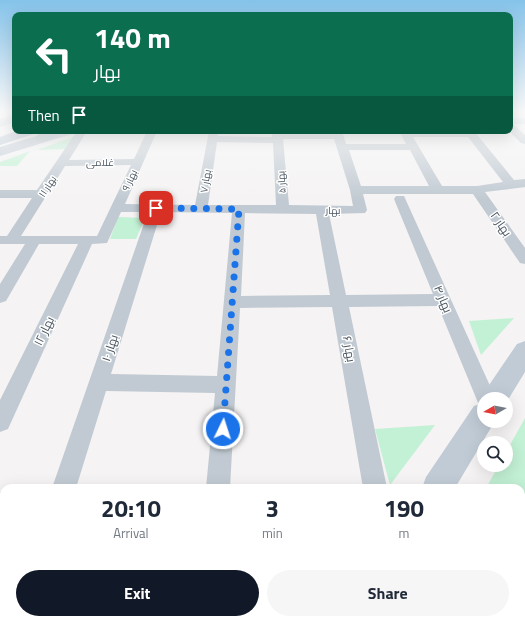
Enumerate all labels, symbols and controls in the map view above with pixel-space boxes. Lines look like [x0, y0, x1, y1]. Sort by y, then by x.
text: 140 m [94, 16, 171, 59]
icon: left [28, 28, 80, 80]
text: بهار [94, 58, 121, 85]
text: Then [28, 104, 60, 127]
icon: arrive [68, 104, 90, 126]
street label: غلامی [86, 155, 114, 170]
street label: بهار ۹ [118, 167, 141, 193]
street label: بهار ۷ [196, 168, 215, 194]
street label: بهار ۵ [273, 170, 290, 194]
street label: بهار ۱۱ [35, 172, 60, 200]
pin [139, 191, 173, 225]
icon: arrive [145, 197, 167, 219]
street label: بهار [325, 203, 340, 218]
street label: بهار ۲ [486, 207, 517, 240]
street label: بهار ۴ [429, 282, 458, 316]
street label: بهار ۱۲ [28, 313, 59, 349]
street label: بهار ۱۰ [96, 332, 123, 364]
street label: بهار ۶ [338, 334, 361, 363]
north arrow [477, 392, 513, 428]
map controls [477, 392, 513, 472]
position arrow [202, 408, 244, 450]
button: search [477, 436, 513, 472]
text: 20:10 [101, 490, 161, 526]
text: 3 [266, 490, 279, 526]
text: 190 [384, 490, 424, 526]
text: Arrival [113, 523, 149, 543]
text: min [262, 523, 283, 543]
text: m [398, 523, 409, 543]
button: Exit [16, 570, 259, 616]
button: Share [267, 570, 509, 616]

